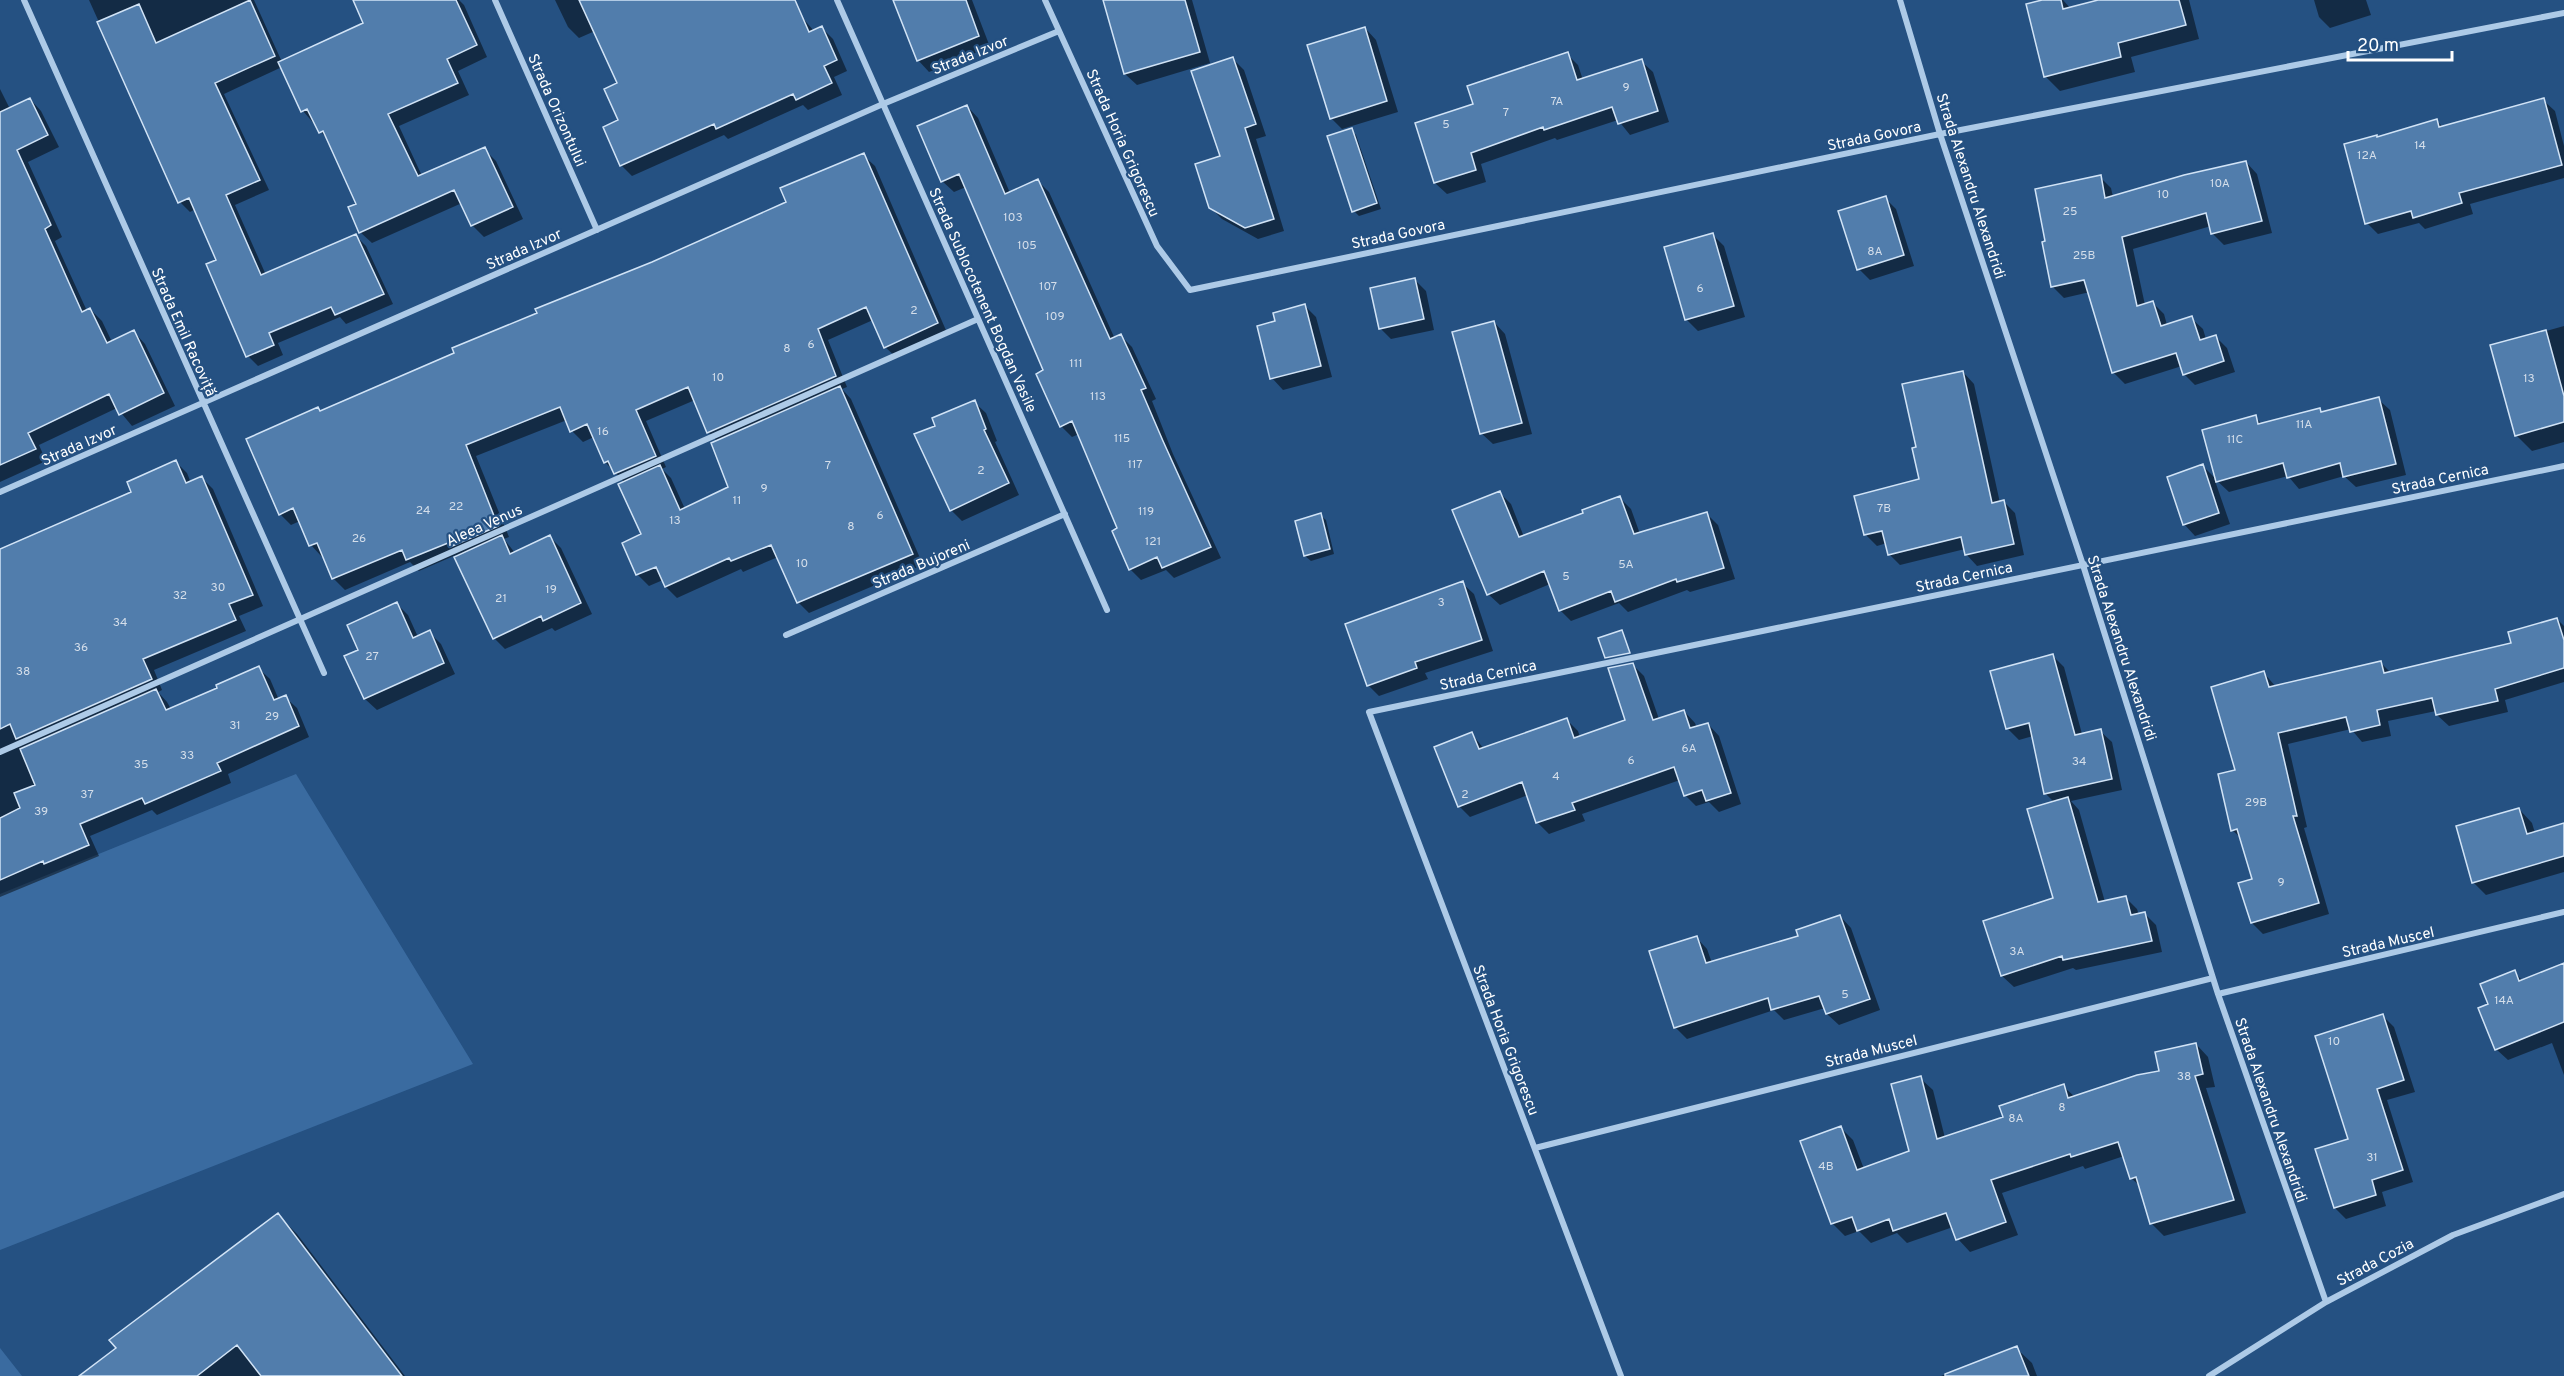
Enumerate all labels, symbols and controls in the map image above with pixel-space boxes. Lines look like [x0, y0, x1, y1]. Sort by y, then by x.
scale bar [2348, 24, 2452, 62]
street label: Strada Izvor [930, 32, 1012, 80]
text: 20 m [2357, 35, 2399, 58]
street label: Strada Orizontului [522, 51, 589, 170]
street label: Strada Horia Grigorescu [1080, 67, 1163, 220]
house number: 9 [1622, 80, 1630, 96]
street label: Strada Alexandru Alexandridi [1931, 91, 2009, 282]
house number: 7A [1550, 94, 1564, 110]
house number: 7 [1503, 105, 1509, 121]
house number: 5 [1442, 117, 1450, 133]
street label: Strada Govora [1826, 118, 1923, 157]
house number: 14 [2414, 138, 2426, 154]
house number: 12A [2357, 148, 2377, 164]
house number: 10A [2210, 176, 2230, 192]
street label: Strada Sublocotenent Bogdan Vasile [923, 185, 1040, 416]
house number: 10 [2157, 187, 2169, 203]
house number: 25 [2063, 204, 2077, 220]
house number: 103 [1003, 210, 1023, 226]
street label: Strada Govora [1350, 216, 1447, 255]
street label: Strada Izvor [484, 225, 566, 275]
house number: 105 [1017, 238, 1037, 254]
house number: 8A [1867, 244, 1883, 260]
house number: 25B [2073, 248, 2095, 264]
street label: Strada Emil Racoviță [146, 265, 220, 400]
house number: 107 [1039, 279, 1057, 295]
house number: 6 [1696, 281, 1704, 297]
house number: 2 [910, 303, 918, 319]
house number: 109 [1045, 309, 1065, 325]
house number: 6 [807, 337, 815, 353]
house number: 8 [783, 341, 791, 357]
house number: 111 [1069, 356, 1083, 372]
house number: 10 [712, 370, 724, 386]
house number: 13 [2523, 371, 2535, 387]
house number: 113 [1090, 389, 1106, 405]
house number: 11A [2296, 417, 2312, 433]
street label: Strada Izvor [39, 421, 121, 471]
house number: 16 [597, 424, 609, 440]
house number: 115 [1114, 431, 1130, 447]
house number: 11C [2227, 432, 2244, 448]
house number: 117 [1127, 457, 1143, 473]
house number: 7 [825, 458, 831, 474]
street label: Strada Cernica [2390, 461, 2491, 500]
house number: 2 [977, 463, 985, 479]
house number: 9 [760, 481, 768, 497]
house number: 11 [733, 493, 741, 509]
house number: 22 [449, 499, 463, 515]
street label: Aleea Venus [443, 501, 526, 552]
house number: 7B [1877, 501, 1891, 517]
house number: 24 [416, 503, 430, 519]
house number: 119 [1138, 504, 1154, 520]
house number: 6 [876, 508, 884, 524]
house number: 13 [669, 513, 681, 529]
house number: 8 [847, 519, 855, 535]
house number: 26 [352, 531, 366, 547]
house number: 121 [1145, 534, 1161, 550]
street label: Strada Bujoreni [870, 536, 973, 594]
street label: Strada Alexandru Alexandridi [2082, 553, 2160, 744]
house number: 10 [796, 556, 808, 572]
house number: 5A [1618, 557, 1634, 573]
street label: Strada Cernica [1914, 559, 2015, 598]
house number: 5 [1562, 569, 1570, 585]
house number: 30 [211, 580, 225, 596]
house number: 19 [545, 582, 557, 598]
house number: 32 [173, 588, 187, 604]
house number: 21 [495, 591, 507, 607]
house number: 3 [1437, 595, 1445, 611]
house number: 34 [113, 615, 127, 631]
house number: 36 [74, 640, 88, 656]
house number: 27 [365, 649, 379, 665]
street label: Strada Cernica [1438, 657, 1539, 696]
house number: 38 [16, 664, 30, 680]
house number: 29 [265, 709, 279, 725]
house number: 31 [229, 718, 241, 734]
house number: 6A [1681, 741, 1697, 757]
house number: 33 [180, 748, 194, 764]
house number: 6 [1627, 753, 1635, 769]
house number: 34 [2072, 754, 2086, 770]
house number: 35 [134, 757, 148, 773]
house number: 4 [1552, 769, 1560, 785]
house number: 37 [80, 787, 94, 803]
house number: 2 [1461, 787, 1469, 803]
house number: 29B [2245, 795, 2267, 811]
house number: 39 [34, 804, 48, 820]
house number: 9 [2277, 875, 2285, 891]
street label: Strada Muscel [2340, 924, 2436, 963]
house number: 3A [2009, 944, 2025, 960]
street label: Strada Horia Grigorescu [1467, 963, 1542, 1119]
house number: 5 [1841, 987, 1849, 1003]
house number: 14A [2494, 993, 2514, 1009]
street label: Strada Alexandru Alexandridi [2229, 1016, 2310, 1205]
street label: Strada Muscel [1823, 1032, 1919, 1073]
house number: 10 [2328, 1034, 2340, 1050]
house number: 38 [2177, 1069, 2191, 1085]
house number: 8 [2058, 1100, 2066, 1116]
house number: 8A [2008, 1111, 2024, 1127]
house number: 31 [2366, 1150, 2378, 1166]
house number: 4B [1818, 1159, 1834, 1175]
street label: Strada Cozia [2334, 1235, 2418, 1292]

